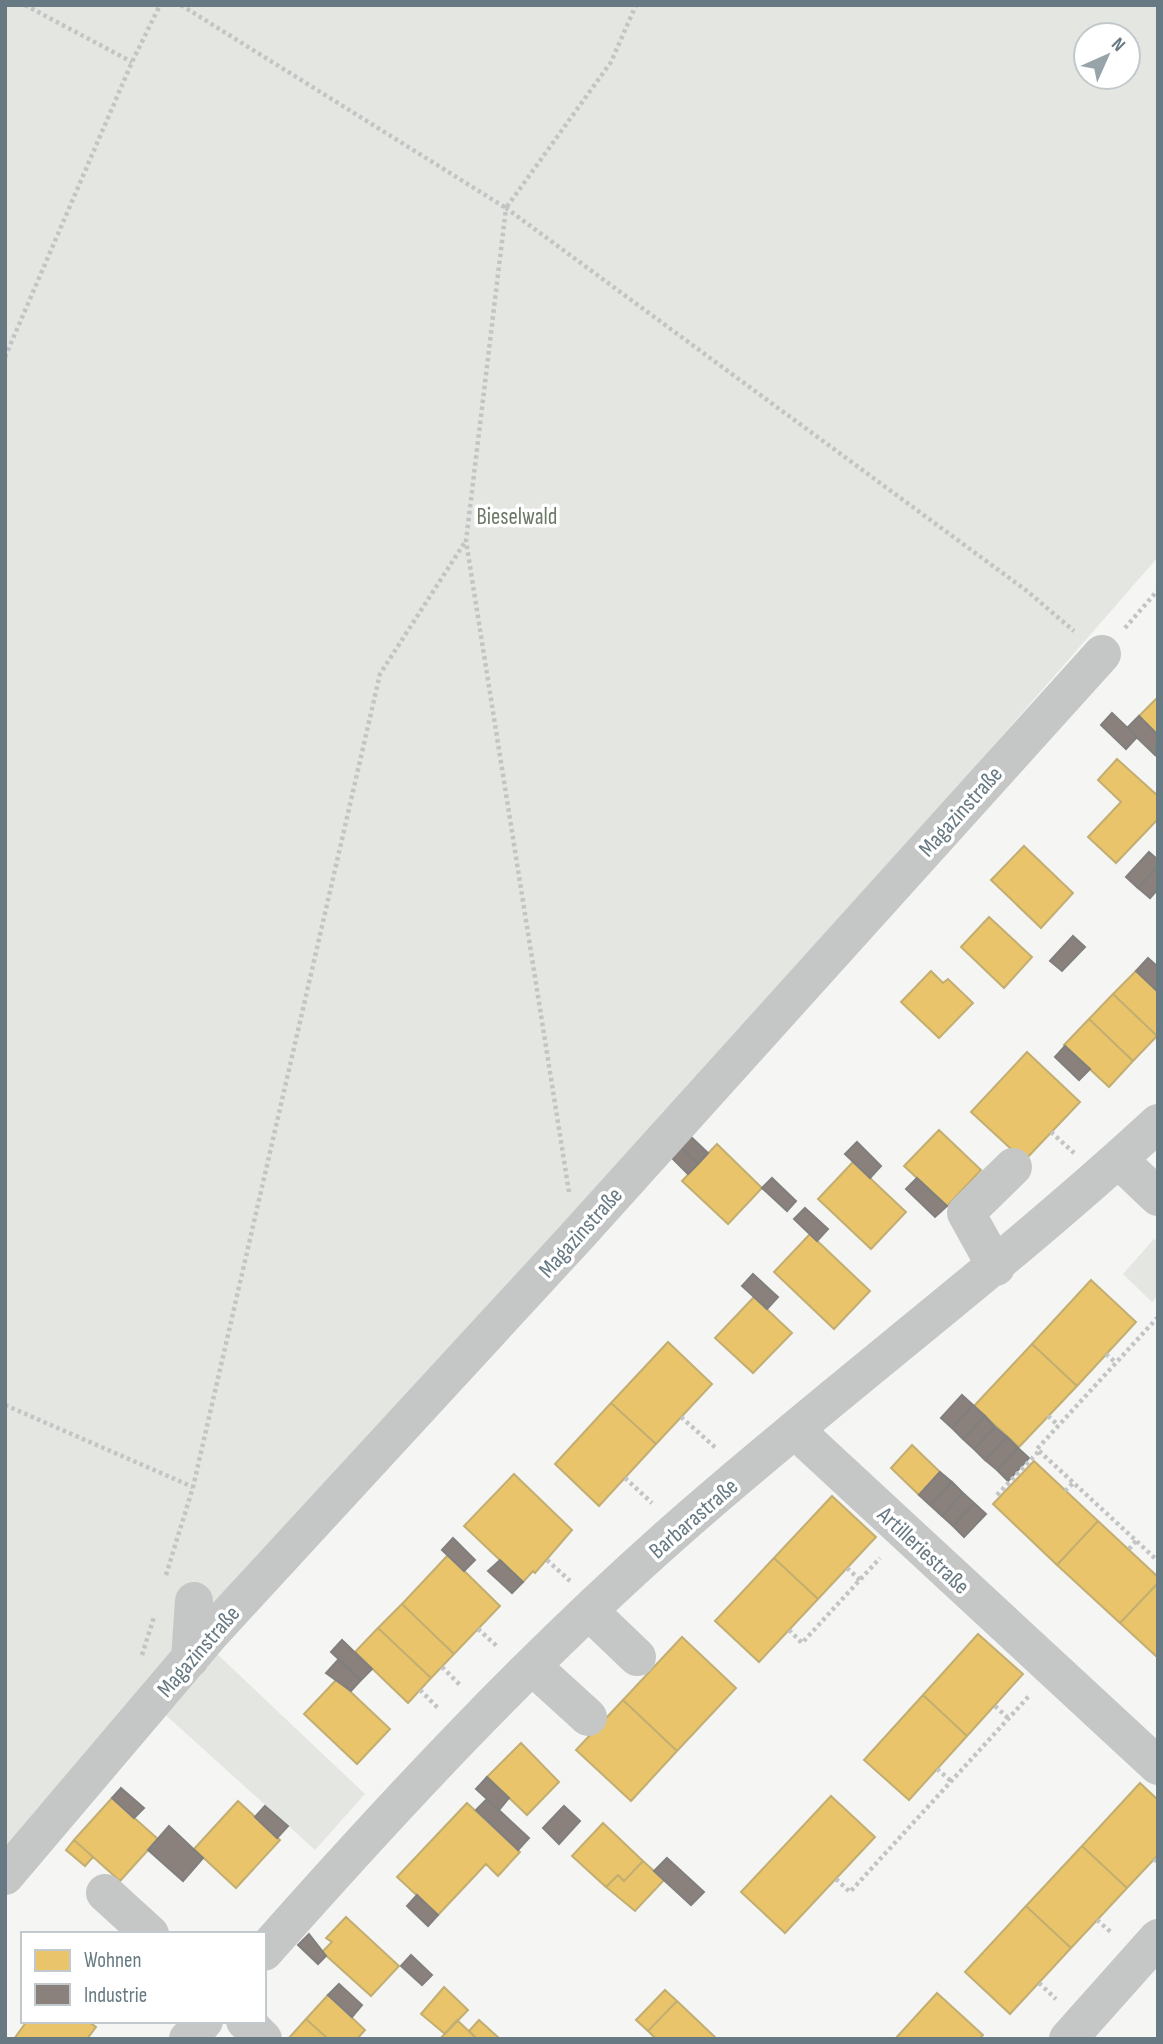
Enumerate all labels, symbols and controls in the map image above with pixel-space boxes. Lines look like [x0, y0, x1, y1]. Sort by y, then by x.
north arrow [1072, 21, 1142, 91]
text: N [1106, 33, 1130, 57]
park label: Bieselwald [477, 503, 557, 531]
street label: Magazinstraße [913, 761, 1009, 863]
street label: Magazinstraße [533, 1182, 629, 1284]
street label: Barbarastraße [644, 1473, 744, 1565]
street label: Artilleriestraße [871, 1500, 975, 1600]
street label: Magazinstraße [151, 1600, 246, 1703]
legend [21, 1932, 266, 2023]
text: Wohnen [84, 1948, 141, 1973]
text: Industrie [84, 1983, 147, 2008]

